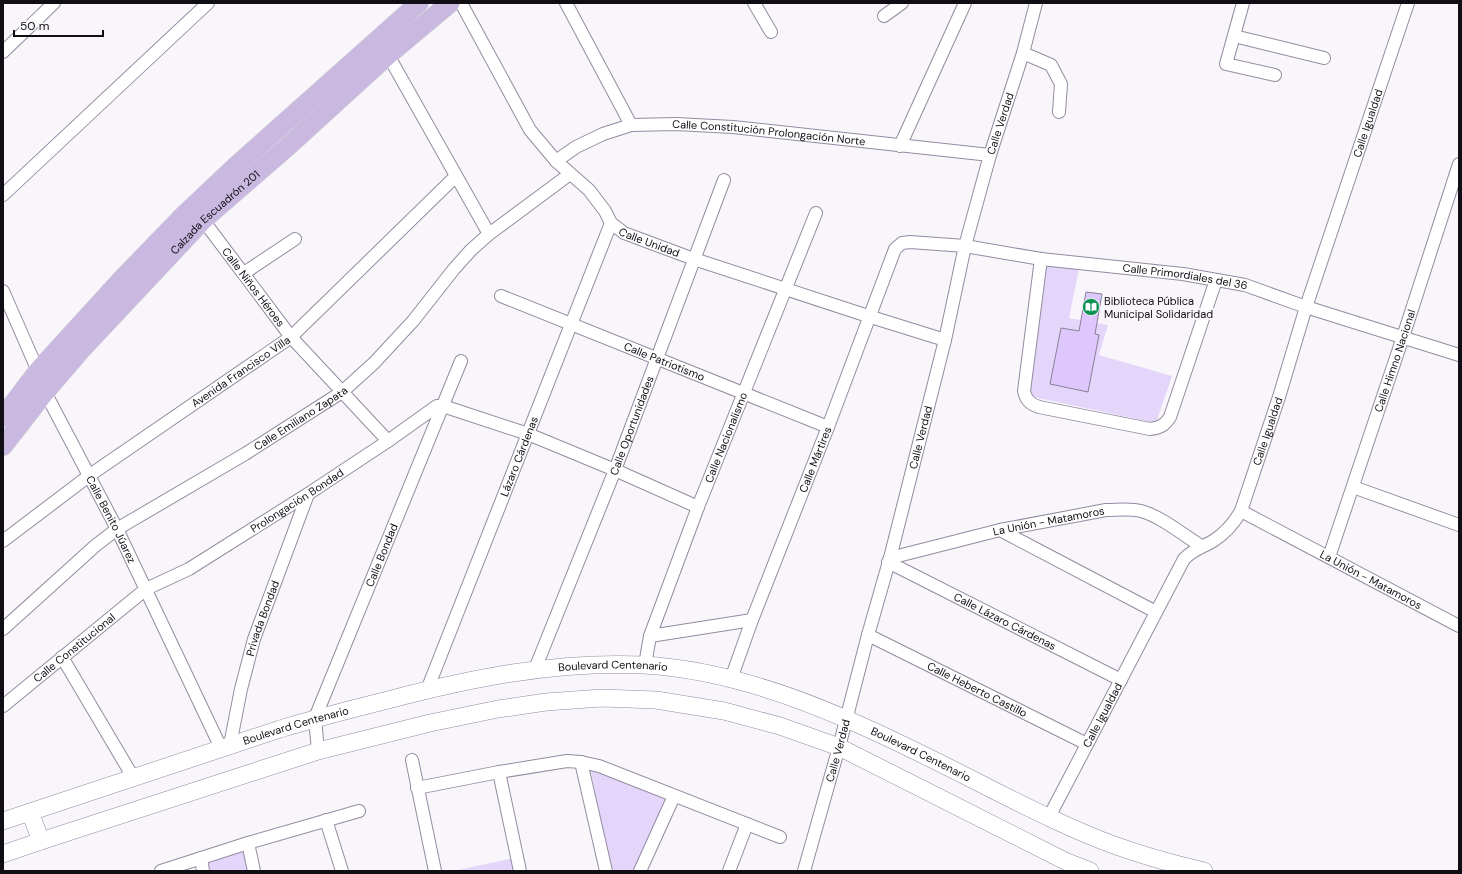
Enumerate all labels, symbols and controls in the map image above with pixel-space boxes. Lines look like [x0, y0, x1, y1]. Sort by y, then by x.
scale bar [14, 12, 103, 38]
text: 50 m [20, 18, 49, 34]
street label: Calle Igualdad [1350, 87, 1386, 159]
street label: Calle Verdad [984, 91, 1017, 156]
street label: Calle Constitución Prolongación Norte [672, 117, 866, 148]
street label: Calzada Escuadrón 201 [167, 167, 262, 257]
street label: Calle Unidad [616, 224, 682, 260]
street label: Calle Niños Héroes [219, 245, 288, 329]
street label: Calle Primordiales del 36 [1122, 261, 1249, 292]
place label: Biblioteca Pública Municipal Solidaridad [1104, 294, 1213, 321]
library icon: Biblioteca Pública Municipal Solidaridad [1081, 297, 1101, 317]
street label: Calle Himno Nacional [1371, 308, 1418, 414]
street label: Avenida Francisco Villa [189, 333, 293, 410]
street label: Calle Patriotismo [622, 339, 707, 384]
street label: Calle Oportunidades [607, 374, 657, 477]
street label: Calle Emiliano Zapata [251, 383, 350, 454]
street label: Calle Nacionalismo [701, 390, 750, 485]
street label: Calle Igualdad [1250, 395, 1286, 467]
street label: Calle Verdad [906, 404, 935, 470]
street label: Lázaro Cárdenas [497, 414, 541, 499]
street label: Calle Mártires [796, 425, 834, 495]
street label: Prolongación Bondad [248, 465, 346, 536]
street label: Calle Benito Júarez [83, 473, 139, 565]
street label: La Unión - Matamoros [991, 503, 1106, 539]
street label: Calle Bondad [362, 521, 401, 589]
street label: La Unión - Matamoros [1318, 547, 1424, 612]
street label: Privada Bondad [243, 578, 282, 658]
street label: Calle Lázaro Cárdenas [951, 589, 1058, 653]
street label: Calle Constitucional [30, 610, 118, 685]
street label: Boulevard Centenario [558, 657, 668, 674]
street label: Calle Heberto Castillo [925, 659, 1030, 720]
street label: Calle Igualdad [1080, 680, 1125, 750]
street label: Boulevard Centenario [241, 703, 350, 748]
street label: Calle Verdad [822, 718, 853, 784]
street label: Boulevard Centenario [869, 724, 973, 785]

